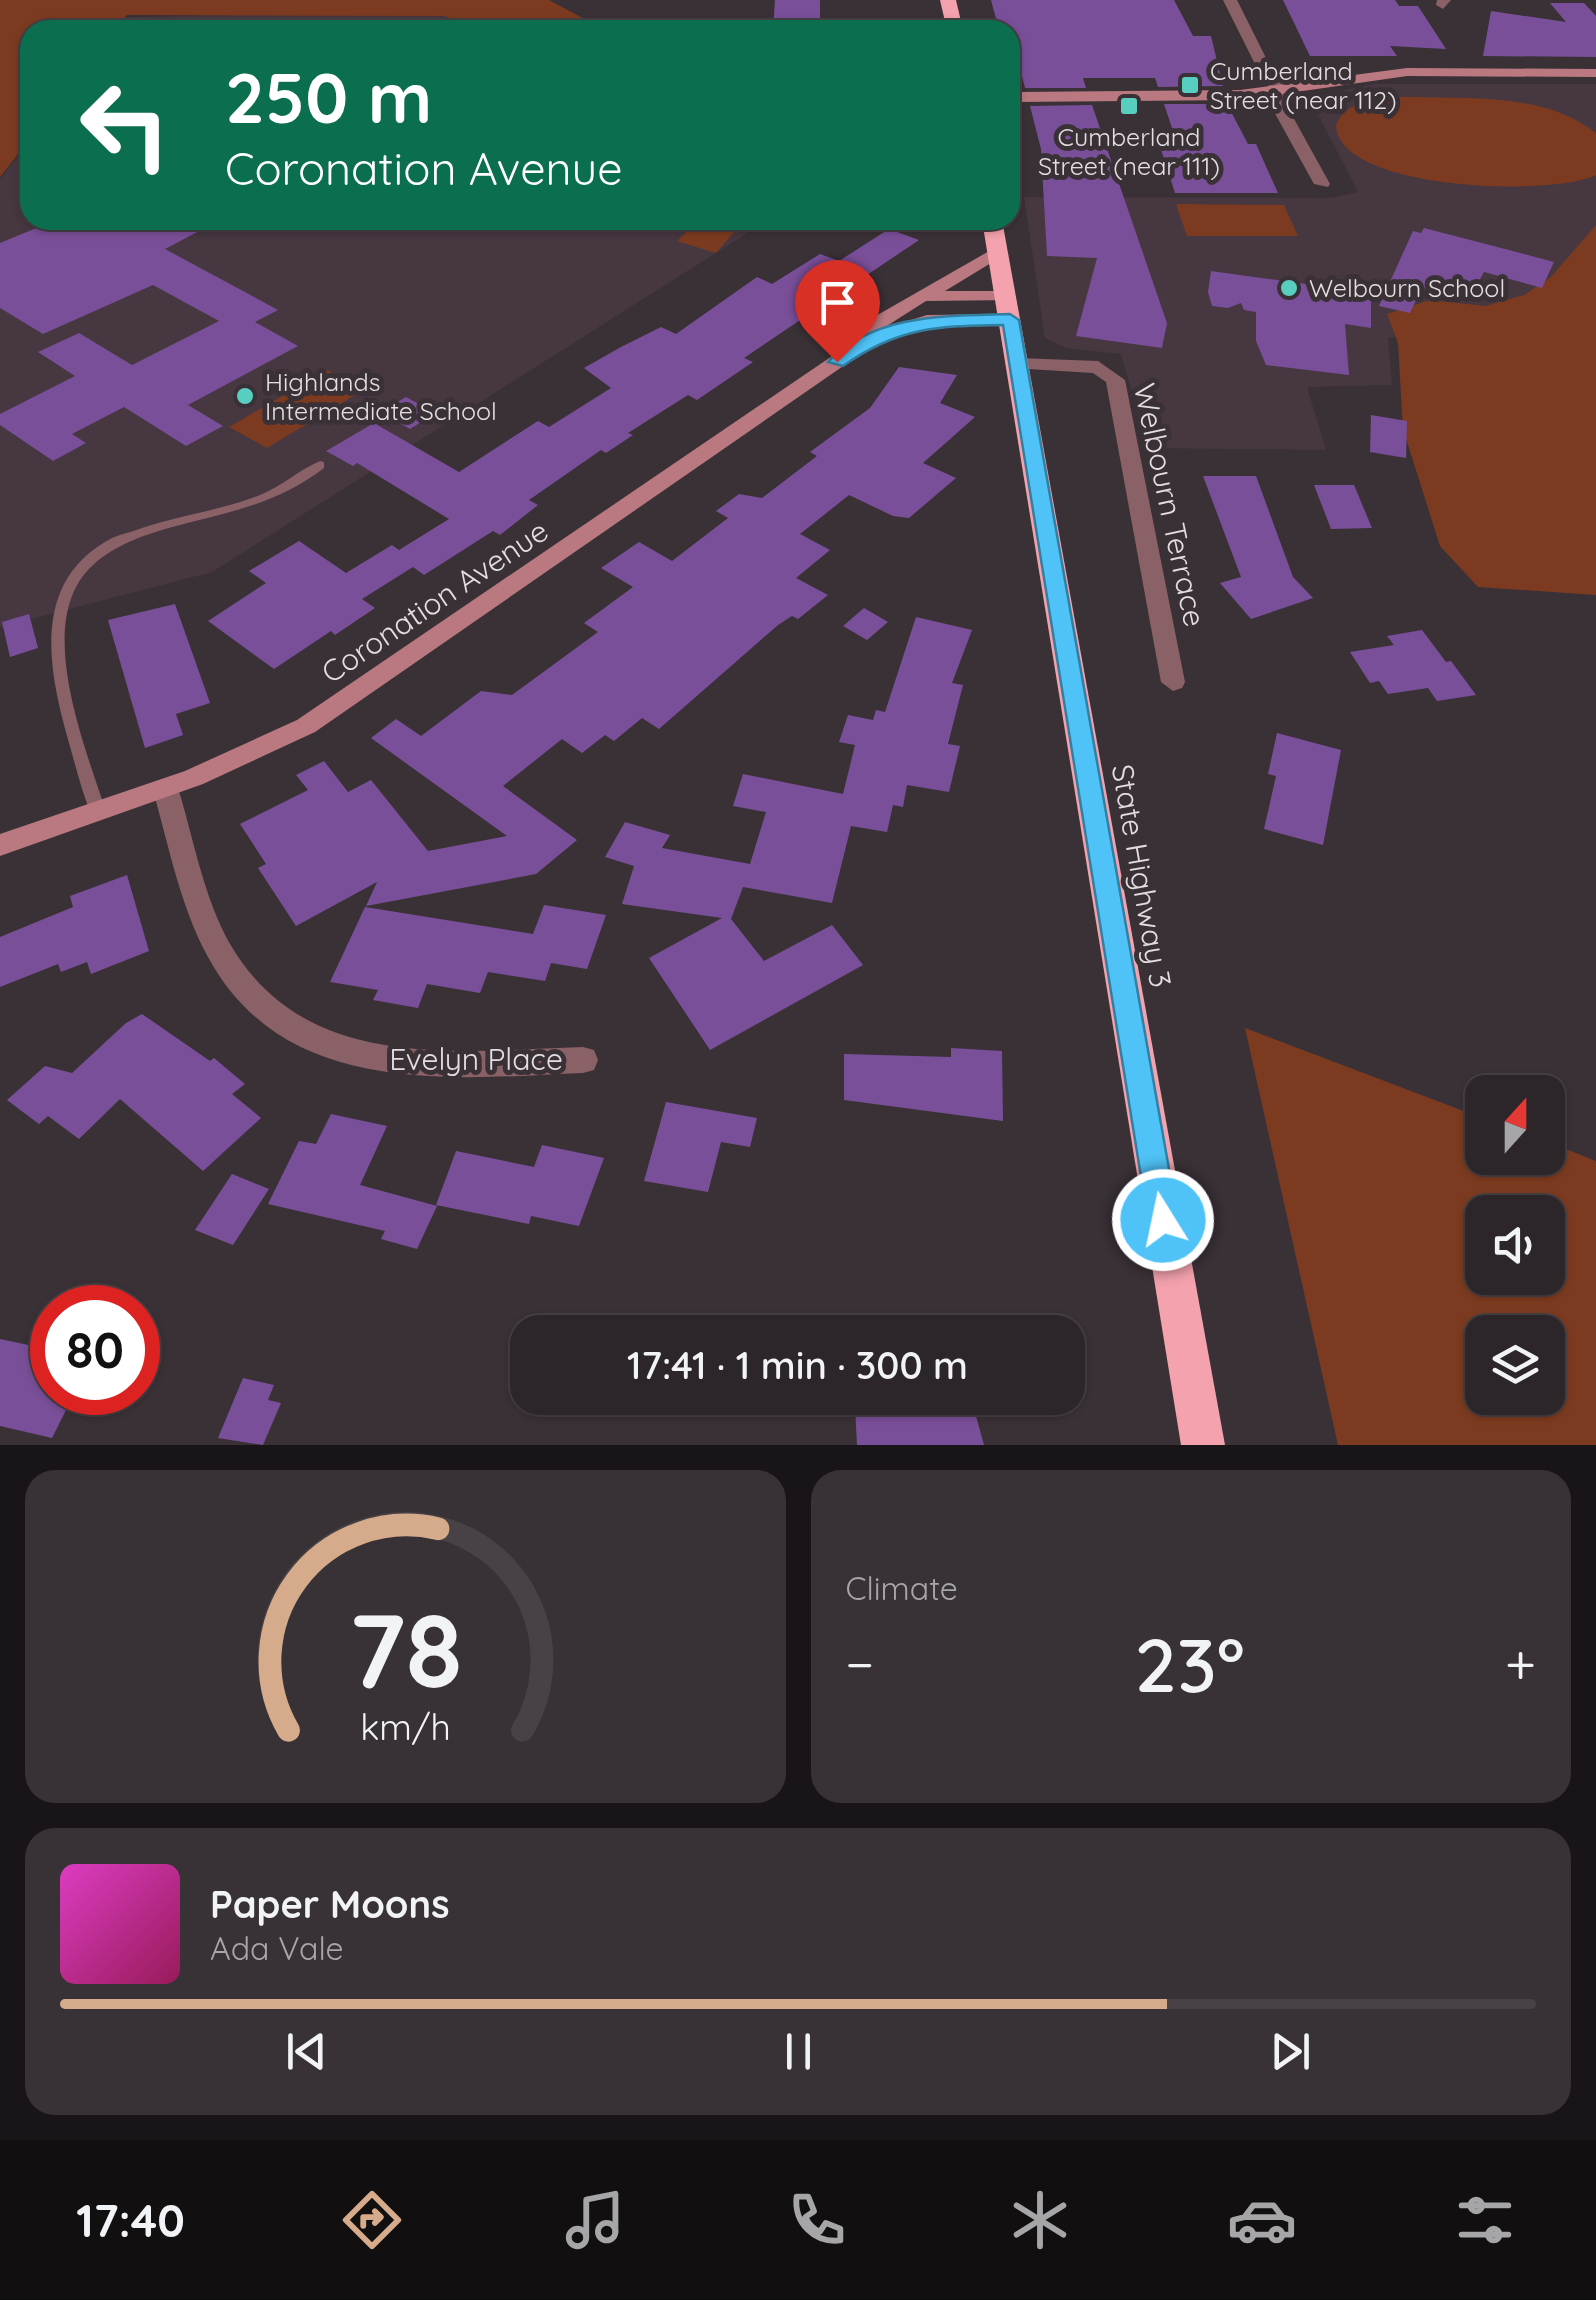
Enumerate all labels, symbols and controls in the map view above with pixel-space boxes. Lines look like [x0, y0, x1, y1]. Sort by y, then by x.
text: 250 m [225, 53, 432, 141]
place label: Cumberland Street (near 112) [1210, 55, 1396, 115]
icon: left [60, 60, 190, 190]
marker: Cumberland Street (near 112) [1179, 74, 1201, 96]
marker: Cumberland Street (near 111) [1118, 95, 1140, 117]
place label: Cumberland Street (near 111) [1038, 121, 1220, 181]
text: Coronation Avenue [225, 140, 623, 196]
pin [795, 260, 880, 363]
place label: Welbourn School [1309, 272, 1505, 303]
icon: arrive [810, 275, 865, 330]
marker: Welbourn School [1278, 277, 1300, 299]
place label: Highlands Intermediate School [265, 366, 497, 426]
street label: Welbourn Terrace [1126, 380, 1214, 630]
marker: Highlands Intermediate School [234, 385, 256, 407]
street label: Coronation Avenue [314, 511, 555, 691]
street label: State Highway 3 [1104, 761, 1180, 990]
street label: Evelyn Place [389, 1040, 563, 1078]
north arrow [1465, 1075, 1565, 1175]
map controls [1465, 1075, 1565, 1415]
position arrow [1111, 1168, 1215, 1272]
button: sound [1465, 1195, 1565, 1295]
speed limit sign: 80 [30, 1285, 160, 1415]
button: layers [1465, 1315, 1565, 1415]
text: 17:41 · 1 min · 300 m [627, 1341, 968, 1389]
text: Climate [846, 1568, 958, 1608]
text: 78 [348, 1584, 462, 1714]
text: 23° [1134, 1617, 1245, 1711]
text: − [846, 1629, 874, 1698]
text: + [1505, 1629, 1536, 1698]
text: km/h [360, 1704, 451, 1749]
text: Paper Moons [210, 1880, 450, 1928]
text: Ada Vale [210, 1928, 344, 1968]
icon: previous [279, 2024, 334, 2079]
icon: pause [771, 2024, 826, 2079]
icon: next [1263, 2024, 1318, 2079]
icon: directions [337, 2185, 407, 2255]
icon: music [560, 2185, 630, 2255]
icon: phone [782, 2185, 852, 2255]
icon: climate [1005, 2185, 1075, 2255]
icon: car [1227, 2185, 1297, 2255]
icon: filters [1450, 2185, 1520, 2255]
text: 17:40 [76, 2192, 185, 2248]

